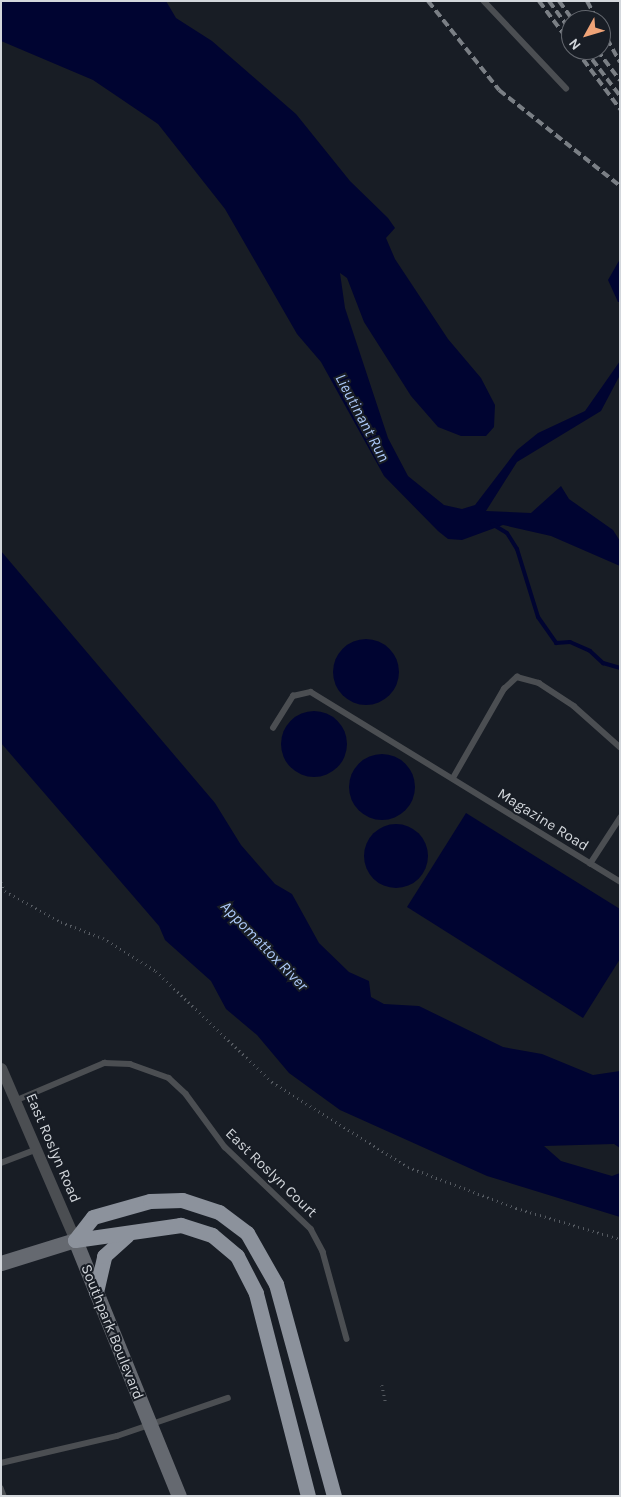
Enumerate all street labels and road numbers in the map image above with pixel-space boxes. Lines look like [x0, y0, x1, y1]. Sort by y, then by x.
street label: Magazine Road [494, 785, 592, 855]
street label: East Roslyn Road [22, 1090, 84, 1206]
street label: East Roslyn Court [221, 1125, 321, 1221]
street label: Southpark Boulevard [77, 1262, 147, 1402]

